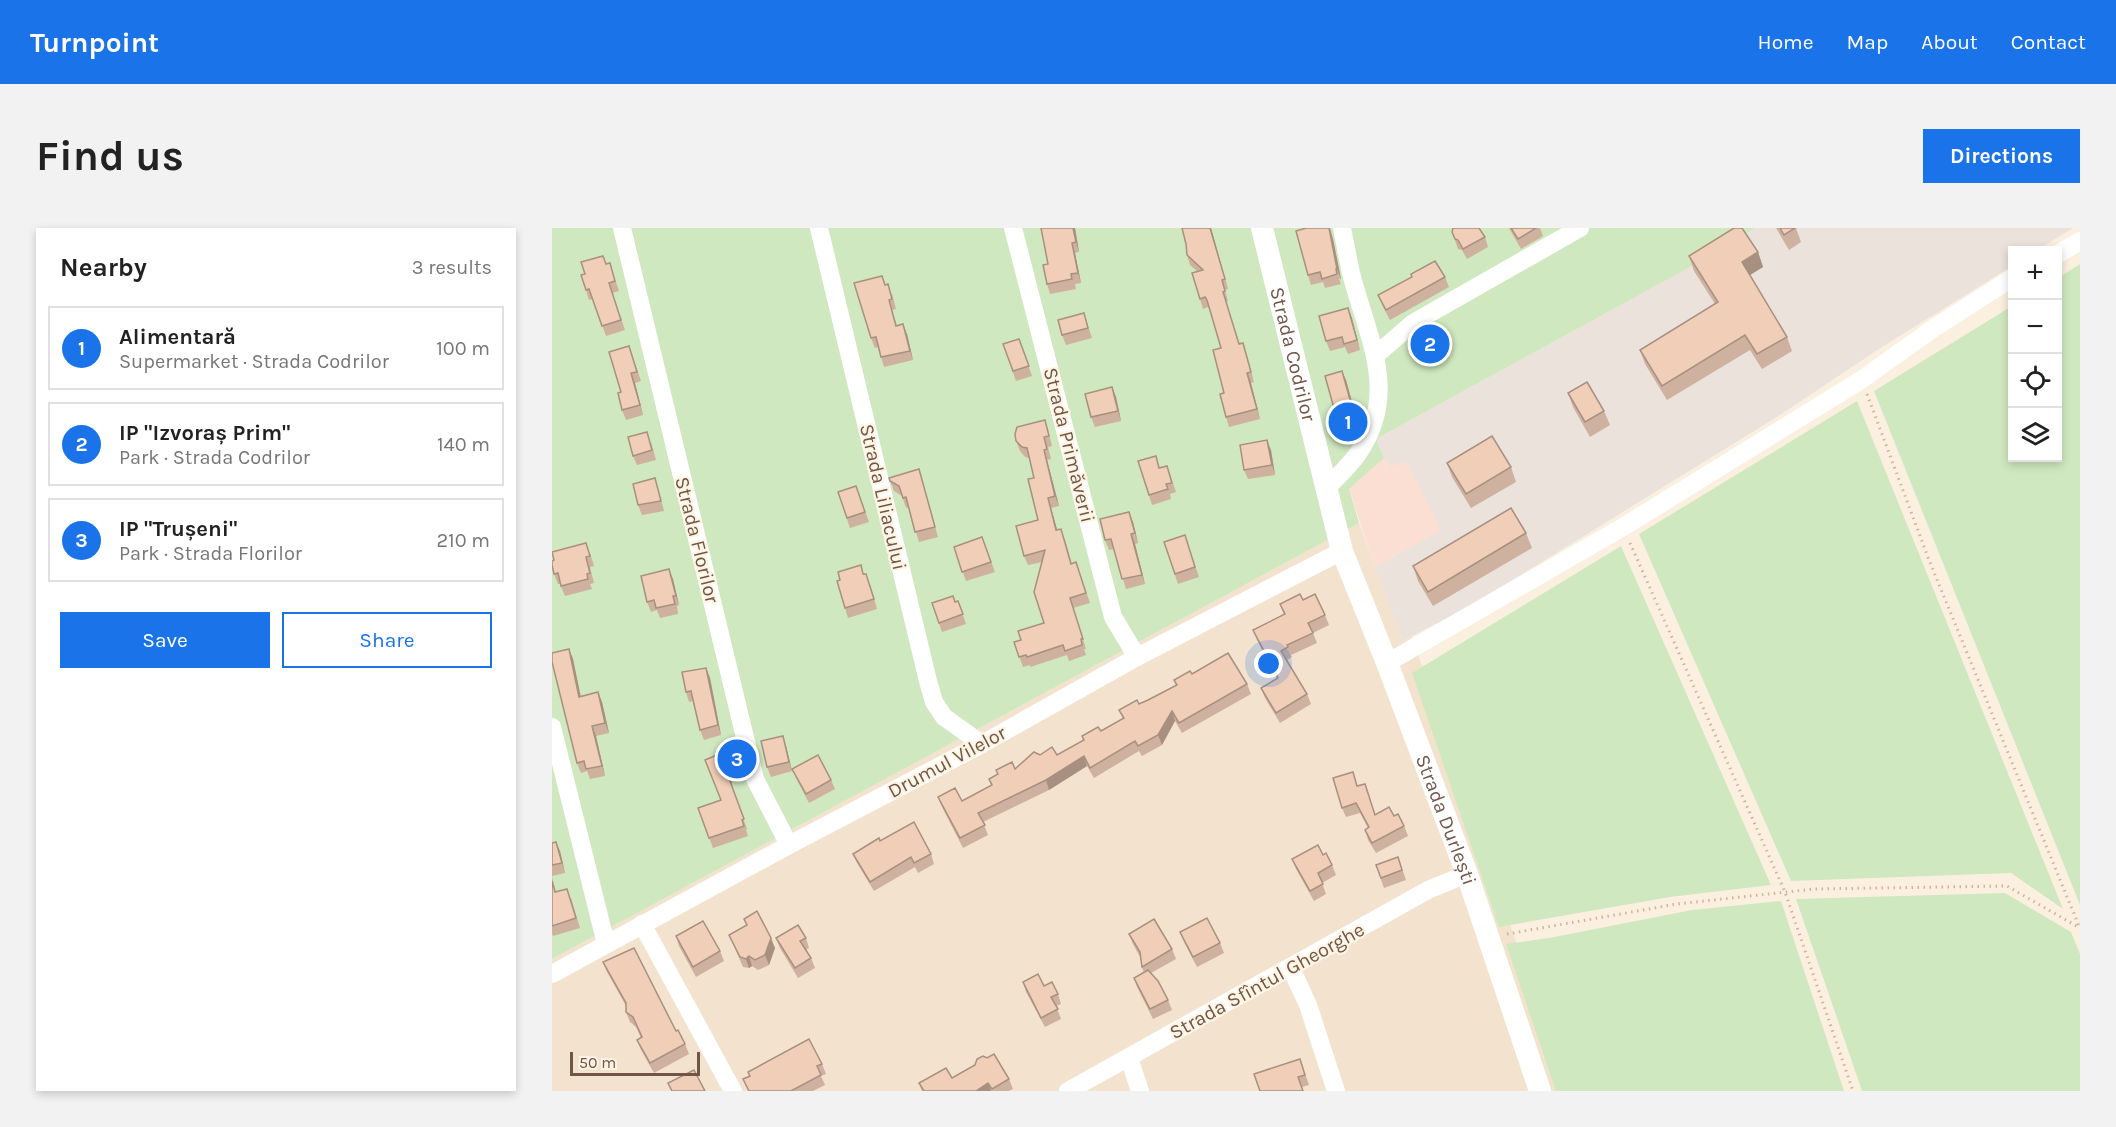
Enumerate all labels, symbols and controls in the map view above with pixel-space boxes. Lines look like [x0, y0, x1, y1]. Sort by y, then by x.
text: Turnpoint [30, 26, 159, 59]
text: Home [1758, 30, 1814, 54]
text: Map [1847, 30, 1888, 54]
text: About [1921, 30, 1978, 54]
text: Contact [2011, 30, 2086, 54]
button: Directions [1923, 129, 2080, 183]
text: Find us [36, 131, 184, 181]
map controls [2008, 246, 2062, 462]
button: + [2008, 246, 2062, 300]
text: Nearby [60, 252, 147, 283]
text: 3 results [412, 256, 492, 279]
street label: Strada Codrilor [1266, 285, 1321, 424]
button: − [2008, 300, 2062, 354]
pin: 2 [1410, 322, 1450, 366]
text: Alimentară [119, 324, 236, 350]
text: 1 [78, 337, 85, 360]
text: 100 m [436, 337, 490, 360]
text: Supermarket · Strada Codrilor [119, 350, 389, 373]
button: locate [2008, 354, 2062, 408]
street label: Strada Primăverii [1039, 365, 1099, 525]
pin: 1 [1328, 400, 1368, 444]
button: layers [2008, 408, 2062, 462]
text: IP "Izvoraș Prim" [119, 420, 291, 446]
street label: Strada Liliacului [855, 422, 911, 572]
text: 2 [75, 433, 88, 456]
text: 140 m [437, 433, 490, 456]
text: Park · Strada Codrilor [119, 446, 310, 469]
street label: Strada Florilor [670, 474, 724, 606]
text: IP "Trușeni" [119, 516, 237, 542]
text: 3 [75, 529, 88, 552]
text: 210 m [436, 529, 490, 552]
text: Park · Strada Florilor [119, 542, 302, 565]
button: Save [60, 612, 270, 668]
button: Share [282, 612, 492, 668]
your location [1254, 649, 1283, 678]
street label: Drumul Vilelor [884, 721, 1011, 803]
pin: 3 [718, 736, 756, 782]
street label: Strada Durlești [1411, 751, 1481, 888]
street label: Strada Sfîntul Gheorghe [1166, 918, 1368, 1044]
scale bar [570, 1049, 700, 1076]
text: 50 m [579, 1053, 616, 1072]

